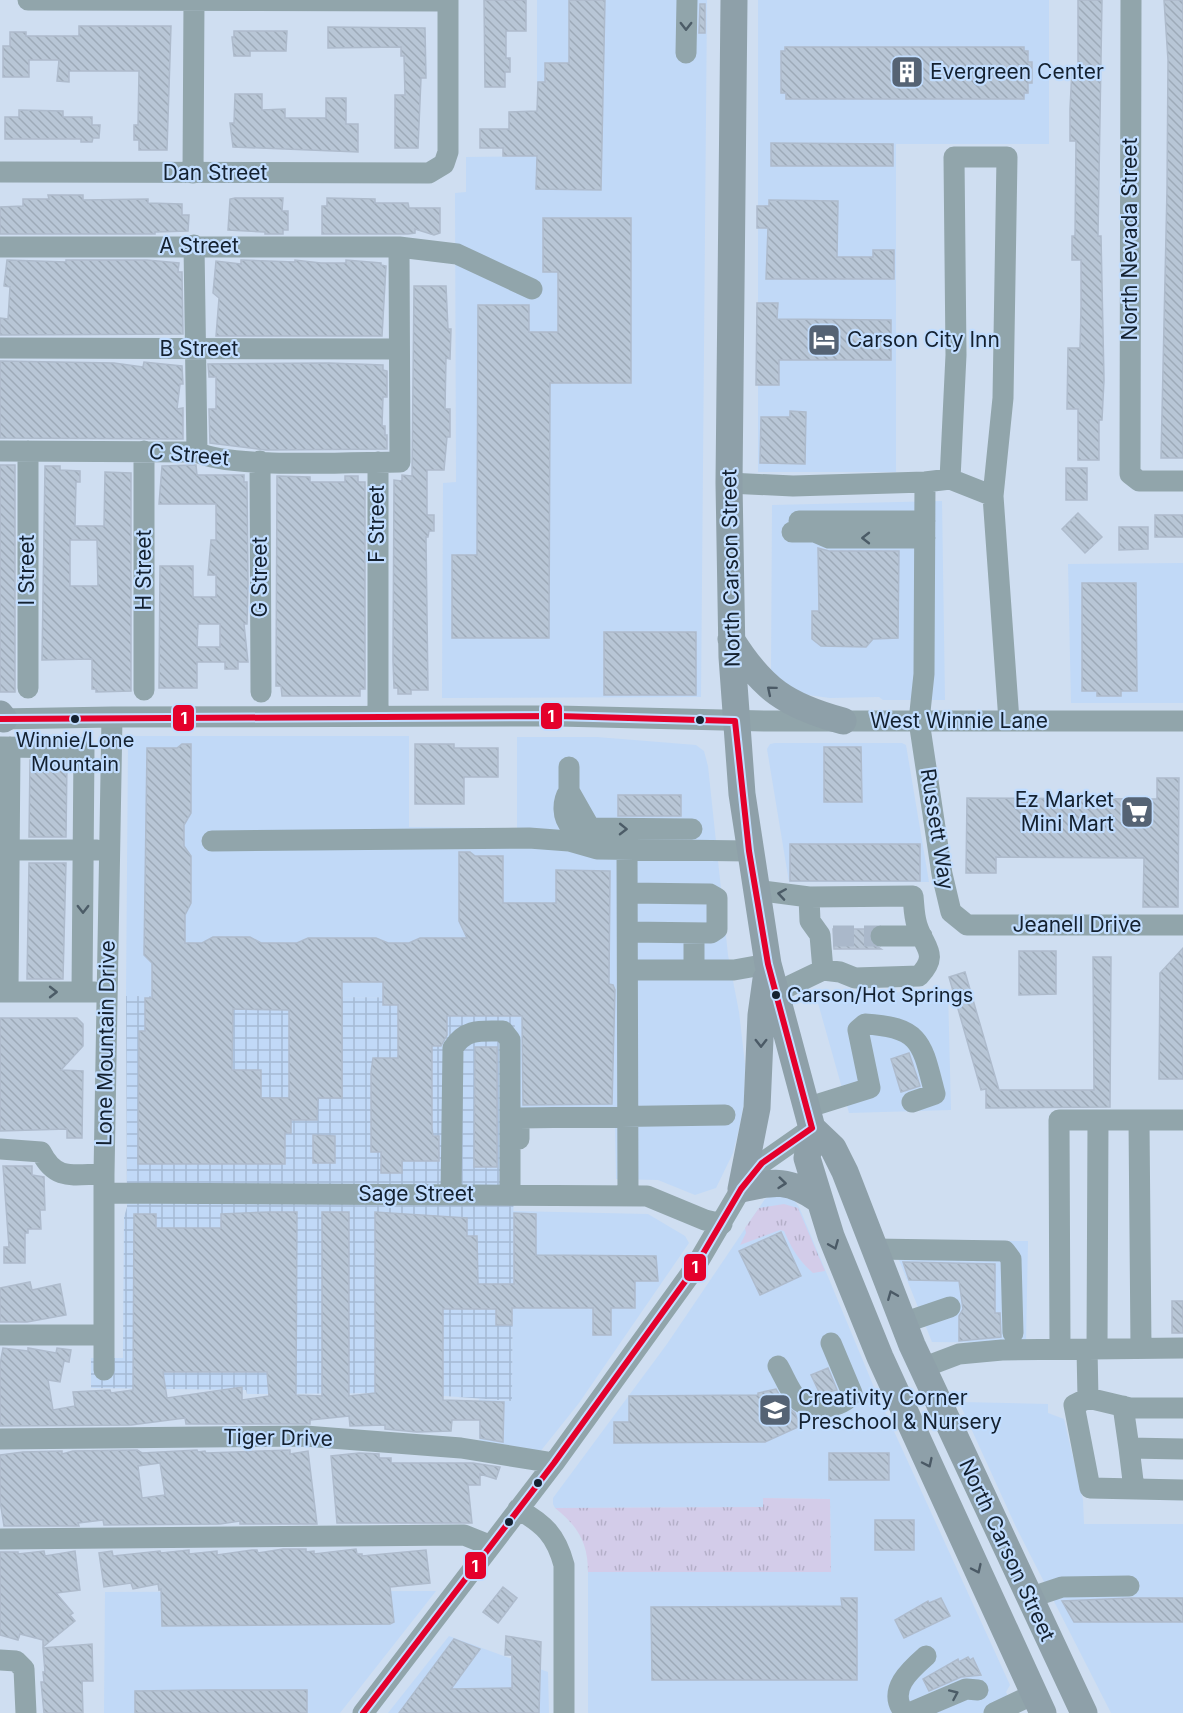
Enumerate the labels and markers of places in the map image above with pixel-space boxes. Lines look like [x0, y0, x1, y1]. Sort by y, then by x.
building icon: Evergreen Center [889, 54, 925, 90]
place label: Evergreen Center [930, 59, 1104, 84]
hotel icon: Carson City Inn [806, 322, 842, 358]
place label: Carson City Inn [847, 327, 1000, 352]
marker: Winnie/Lone Mountain [69, 713, 81, 725]
unlabelled marker [694, 714, 706, 726]
place label: Winnie/Lone Mountain [16, 728, 134, 776]
place label: Ez Market Mini Mart [1015, 787, 1114, 836]
supermarket icon: Ez Market Mini Mart [1119, 794, 1155, 830]
place label: Carson/Hot Springs [787, 983, 973, 1007]
marker: Carson/Hot Springs [770, 989, 782, 1001]
place label: Creativity Corner Preschool & Nursery [798, 1385, 1002, 1434]
school or university icon: Creativity Corner Preschool & Nursery [757, 1392, 793, 1428]
unlabelled marker [532, 1477, 544, 1489]
unlabelled marker [503, 1516, 515, 1528]

